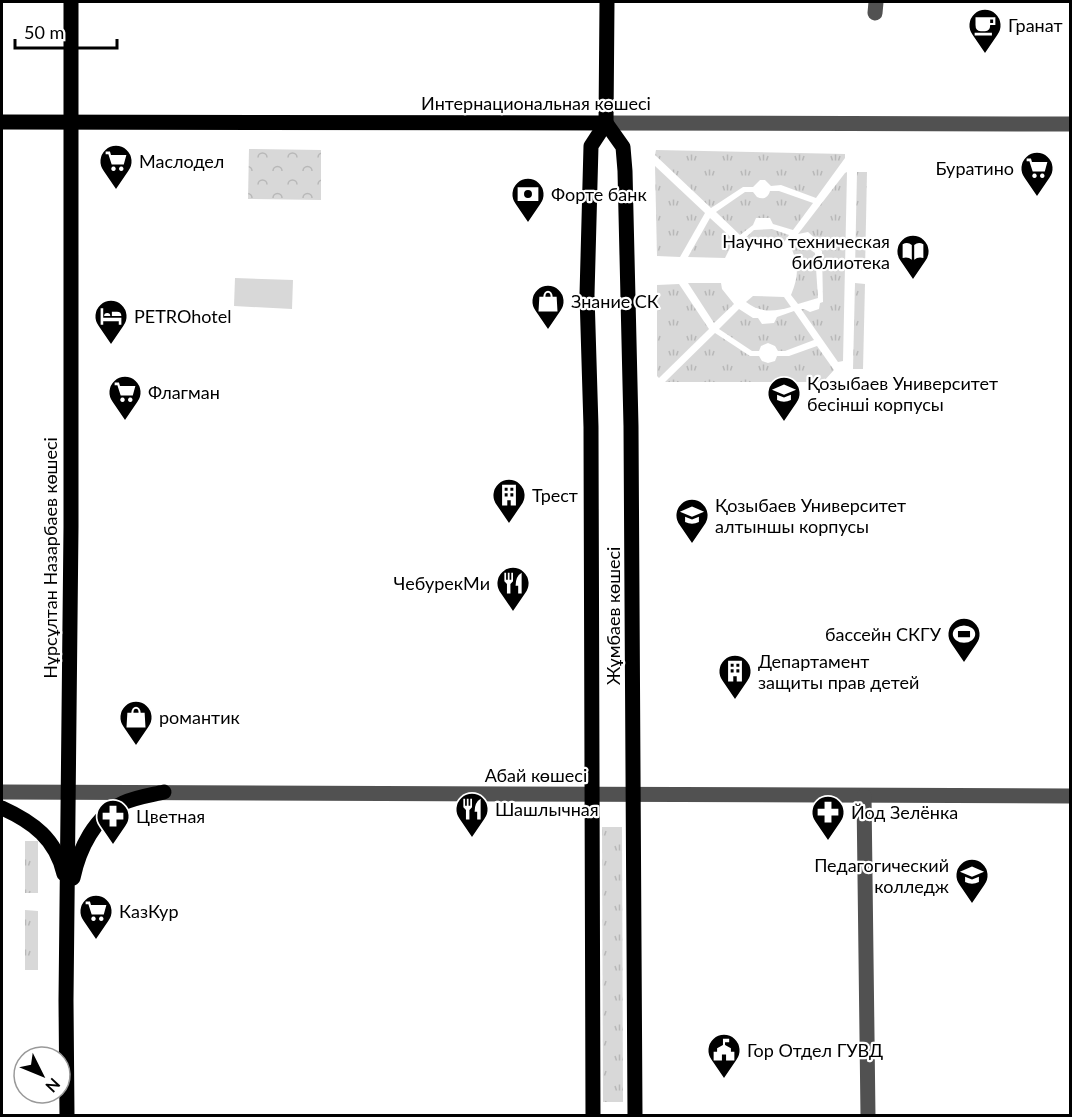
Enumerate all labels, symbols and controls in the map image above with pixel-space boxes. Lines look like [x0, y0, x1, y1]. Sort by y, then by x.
cafe icon: Гранат [967, 7, 1003, 54]
scale bar [15, 12, 117, 50]
place label: Гранат [1008, 14, 1063, 36]
text: 50 m [24, 21, 64, 43]
street label: Интернациональная көшесі [421, 92, 651, 114]
supermarket icon: Маслодел [98, 143, 134, 190]
place label: Маслодел [139, 150, 224, 172]
supermarket icon: Буратино [1019, 150, 1055, 197]
place label: Буратино [935, 157, 1014, 179]
bank icon: Форте банк [510, 176, 546, 223]
place label: Форте банк [551, 183, 647, 205]
place label: Научно техническая библиотека [722, 230, 890, 273]
library icon: Научно техническая библиотека [895, 233, 931, 280]
shop icon: Знание СК [530, 283, 566, 330]
place label: Знание СК [571, 290, 659, 312]
hotel icon: PETROhotel [93, 298, 129, 345]
place label: PETROhotel [134, 305, 231, 327]
place label: Қозыбаев Университет бесінші корпусы [807, 372, 998, 415]
supermarket icon: Флагман [107, 374, 143, 421]
school or university icon: Қозыбаев Университет бесінші корпусы [766, 375, 802, 422]
place label: Флагман [148, 381, 220, 403]
street label: Нұрсұлтан Назарбаев көшесі [39, 437, 61, 679]
building icon: Трест [491, 477, 527, 524]
place label: Трест [532, 484, 578, 506]
place label: Қозыбаев Университет алтыншы корпусы [715, 494, 906, 537]
school or university icon: Қозыбаев Университет алтыншы корпусы [674, 497, 710, 544]
street label: Жұмбаев көшесі [602, 547, 624, 685]
restaurant icon: ЧебурекМи [495, 565, 531, 612]
place label: ЧебурекМи [394, 572, 490, 594]
sports icon: бассейн СКГУ [946, 616, 982, 663]
place label: бассейн СКГУ [825, 623, 942, 645]
place label: Департамент защиты прав детей [758, 650, 919, 693]
building icon: Департамент защиты прав детей [717, 653, 753, 700]
shop icon: романтик [118, 699, 154, 746]
place label: романтик [159, 706, 241, 728]
street label: Абай көшесі [485, 764, 587, 786]
restaurant icon: Шашлычная [454, 791, 490, 838]
pharmacy icon: Йод Зелёнка [810, 794, 846, 841]
pharmacy icon: Цветная [95, 798, 131, 845]
place label: Шашлычная [495, 798, 599, 820]
place label: Йод Зелёнка [851, 801, 958, 823]
place label: Цветная [136, 805, 205, 827]
place label: Педагогический колледж [814, 854, 949, 897]
school or university icon: Педагогический колледж [954, 857, 990, 904]
supermarket icon: КазКур [78, 893, 114, 940]
place label: КазКур [119, 900, 178, 922]
public building icon: Гор Отдел ГУВД [706, 1032, 742, 1079]
place label: Гор Отдел ГУВД [747, 1039, 883, 1061]
north arrow [12, 1045, 72, 1105]
text: N [42, 1075, 64, 1097]

